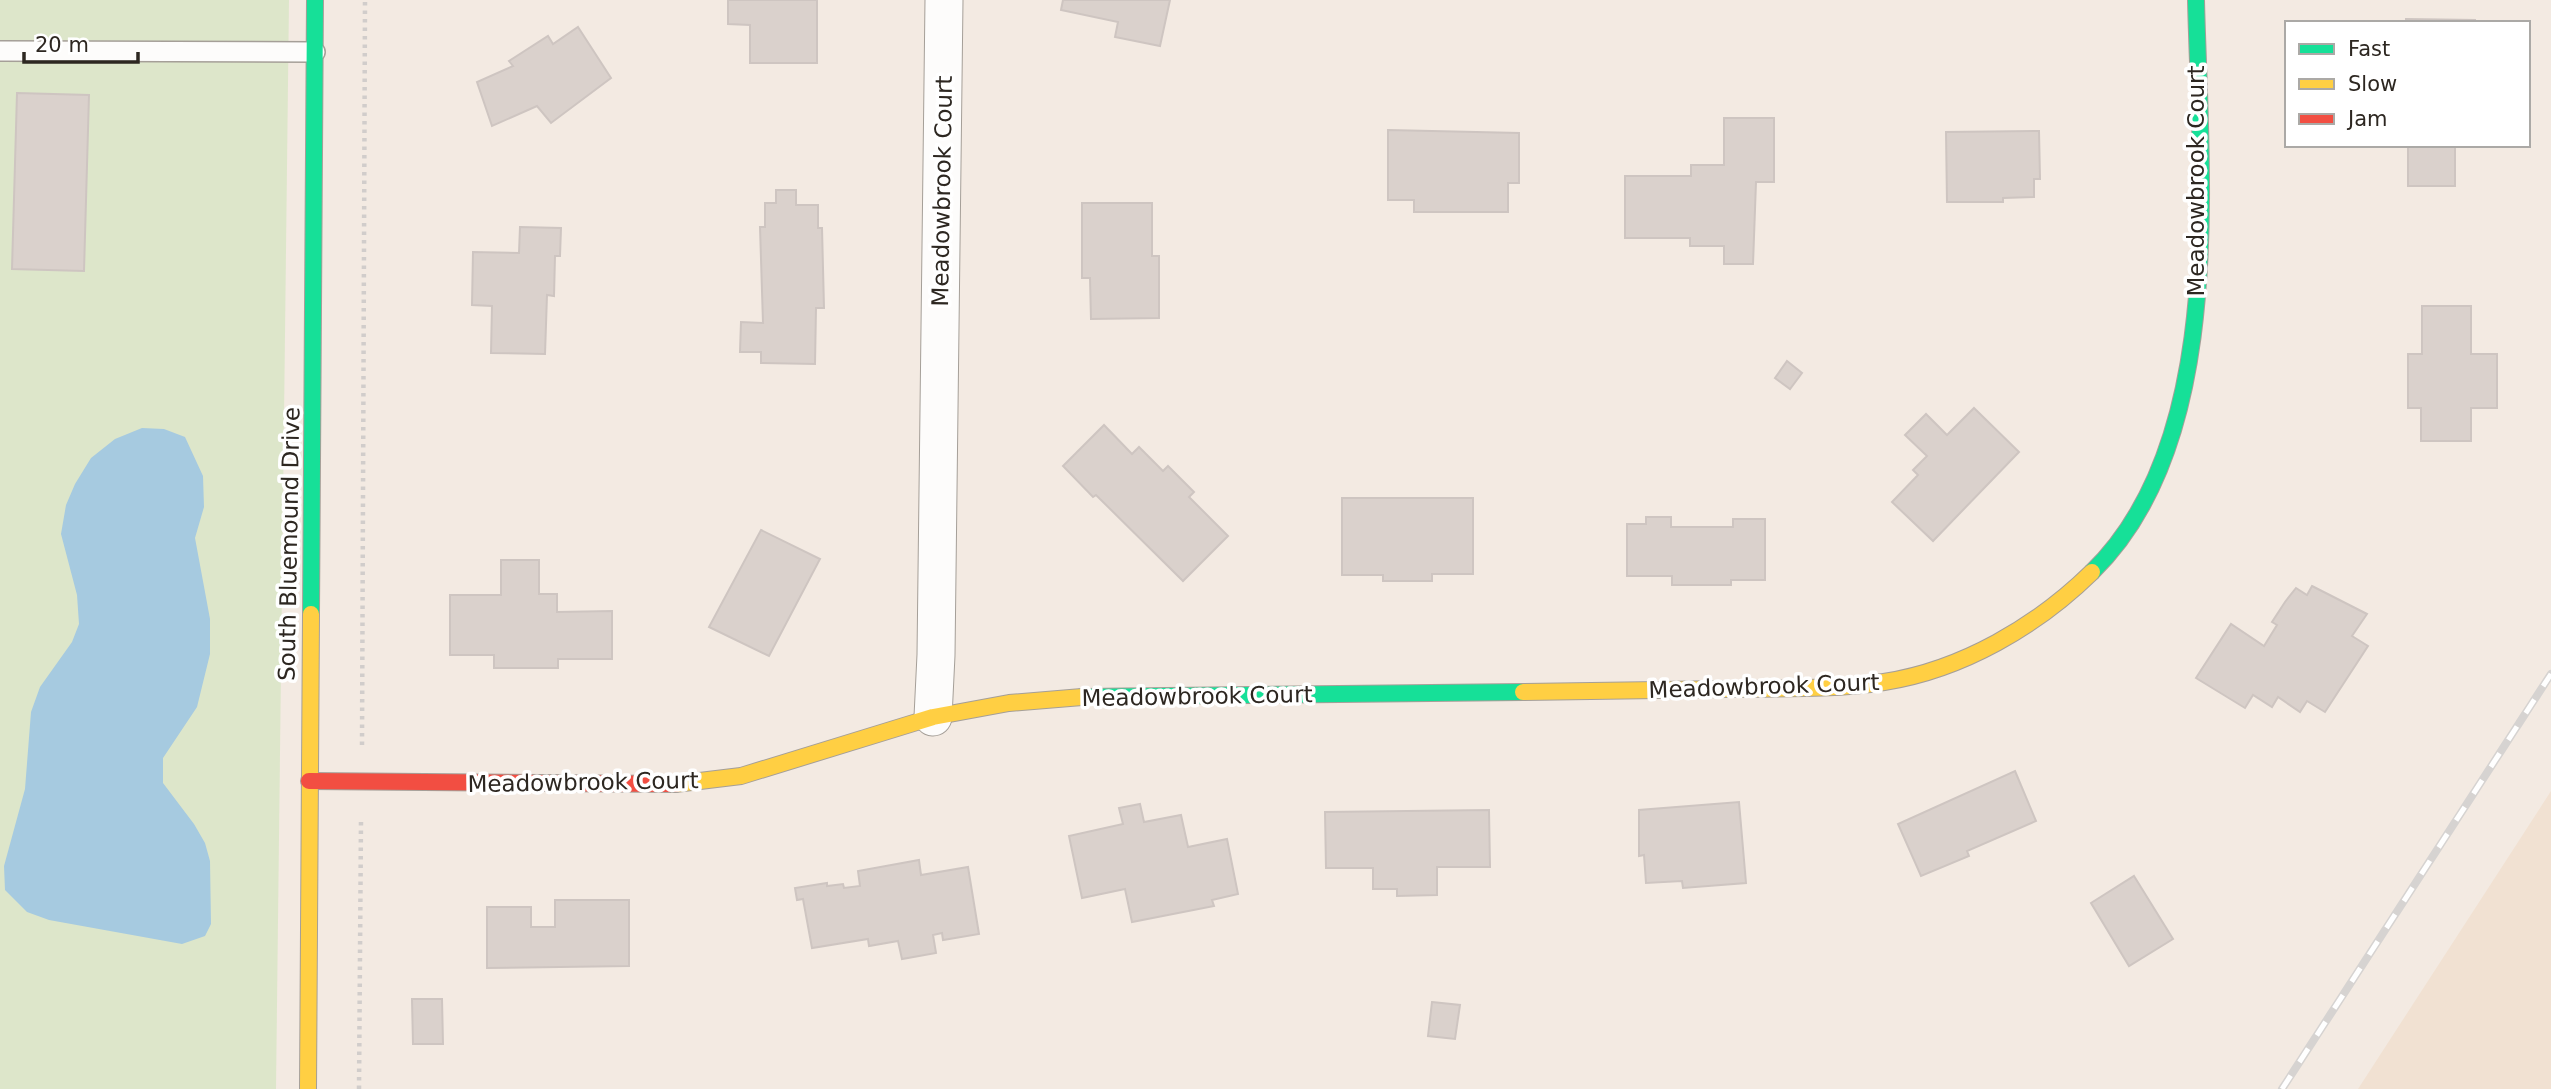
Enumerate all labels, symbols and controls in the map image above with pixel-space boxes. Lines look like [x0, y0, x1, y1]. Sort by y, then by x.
scale bar [24, 21, 138, 65]
legend [2285, 21, 2530, 147]
text: 20 m [35, 33, 89, 57]
text: Fast [2348, 37, 2390, 61]
street label: Meadowbrook Court [2183, 65, 2209, 297]
text: Slow [2348, 72, 2397, 96]
street label: Meadowbrook Court [927, 75, 957, 307]
text: Jam [2346, 107, 2388, 131]
street label: South Bluemound Drive [274, 407, 304, 681]
street label: Meadowbrook Court [1648, 669, 1880, 703]
street label: Meadowbrook Court [1081, 681, 1313, 711]
street label: Meadowbrook Court [467, 767, 699, 797]

